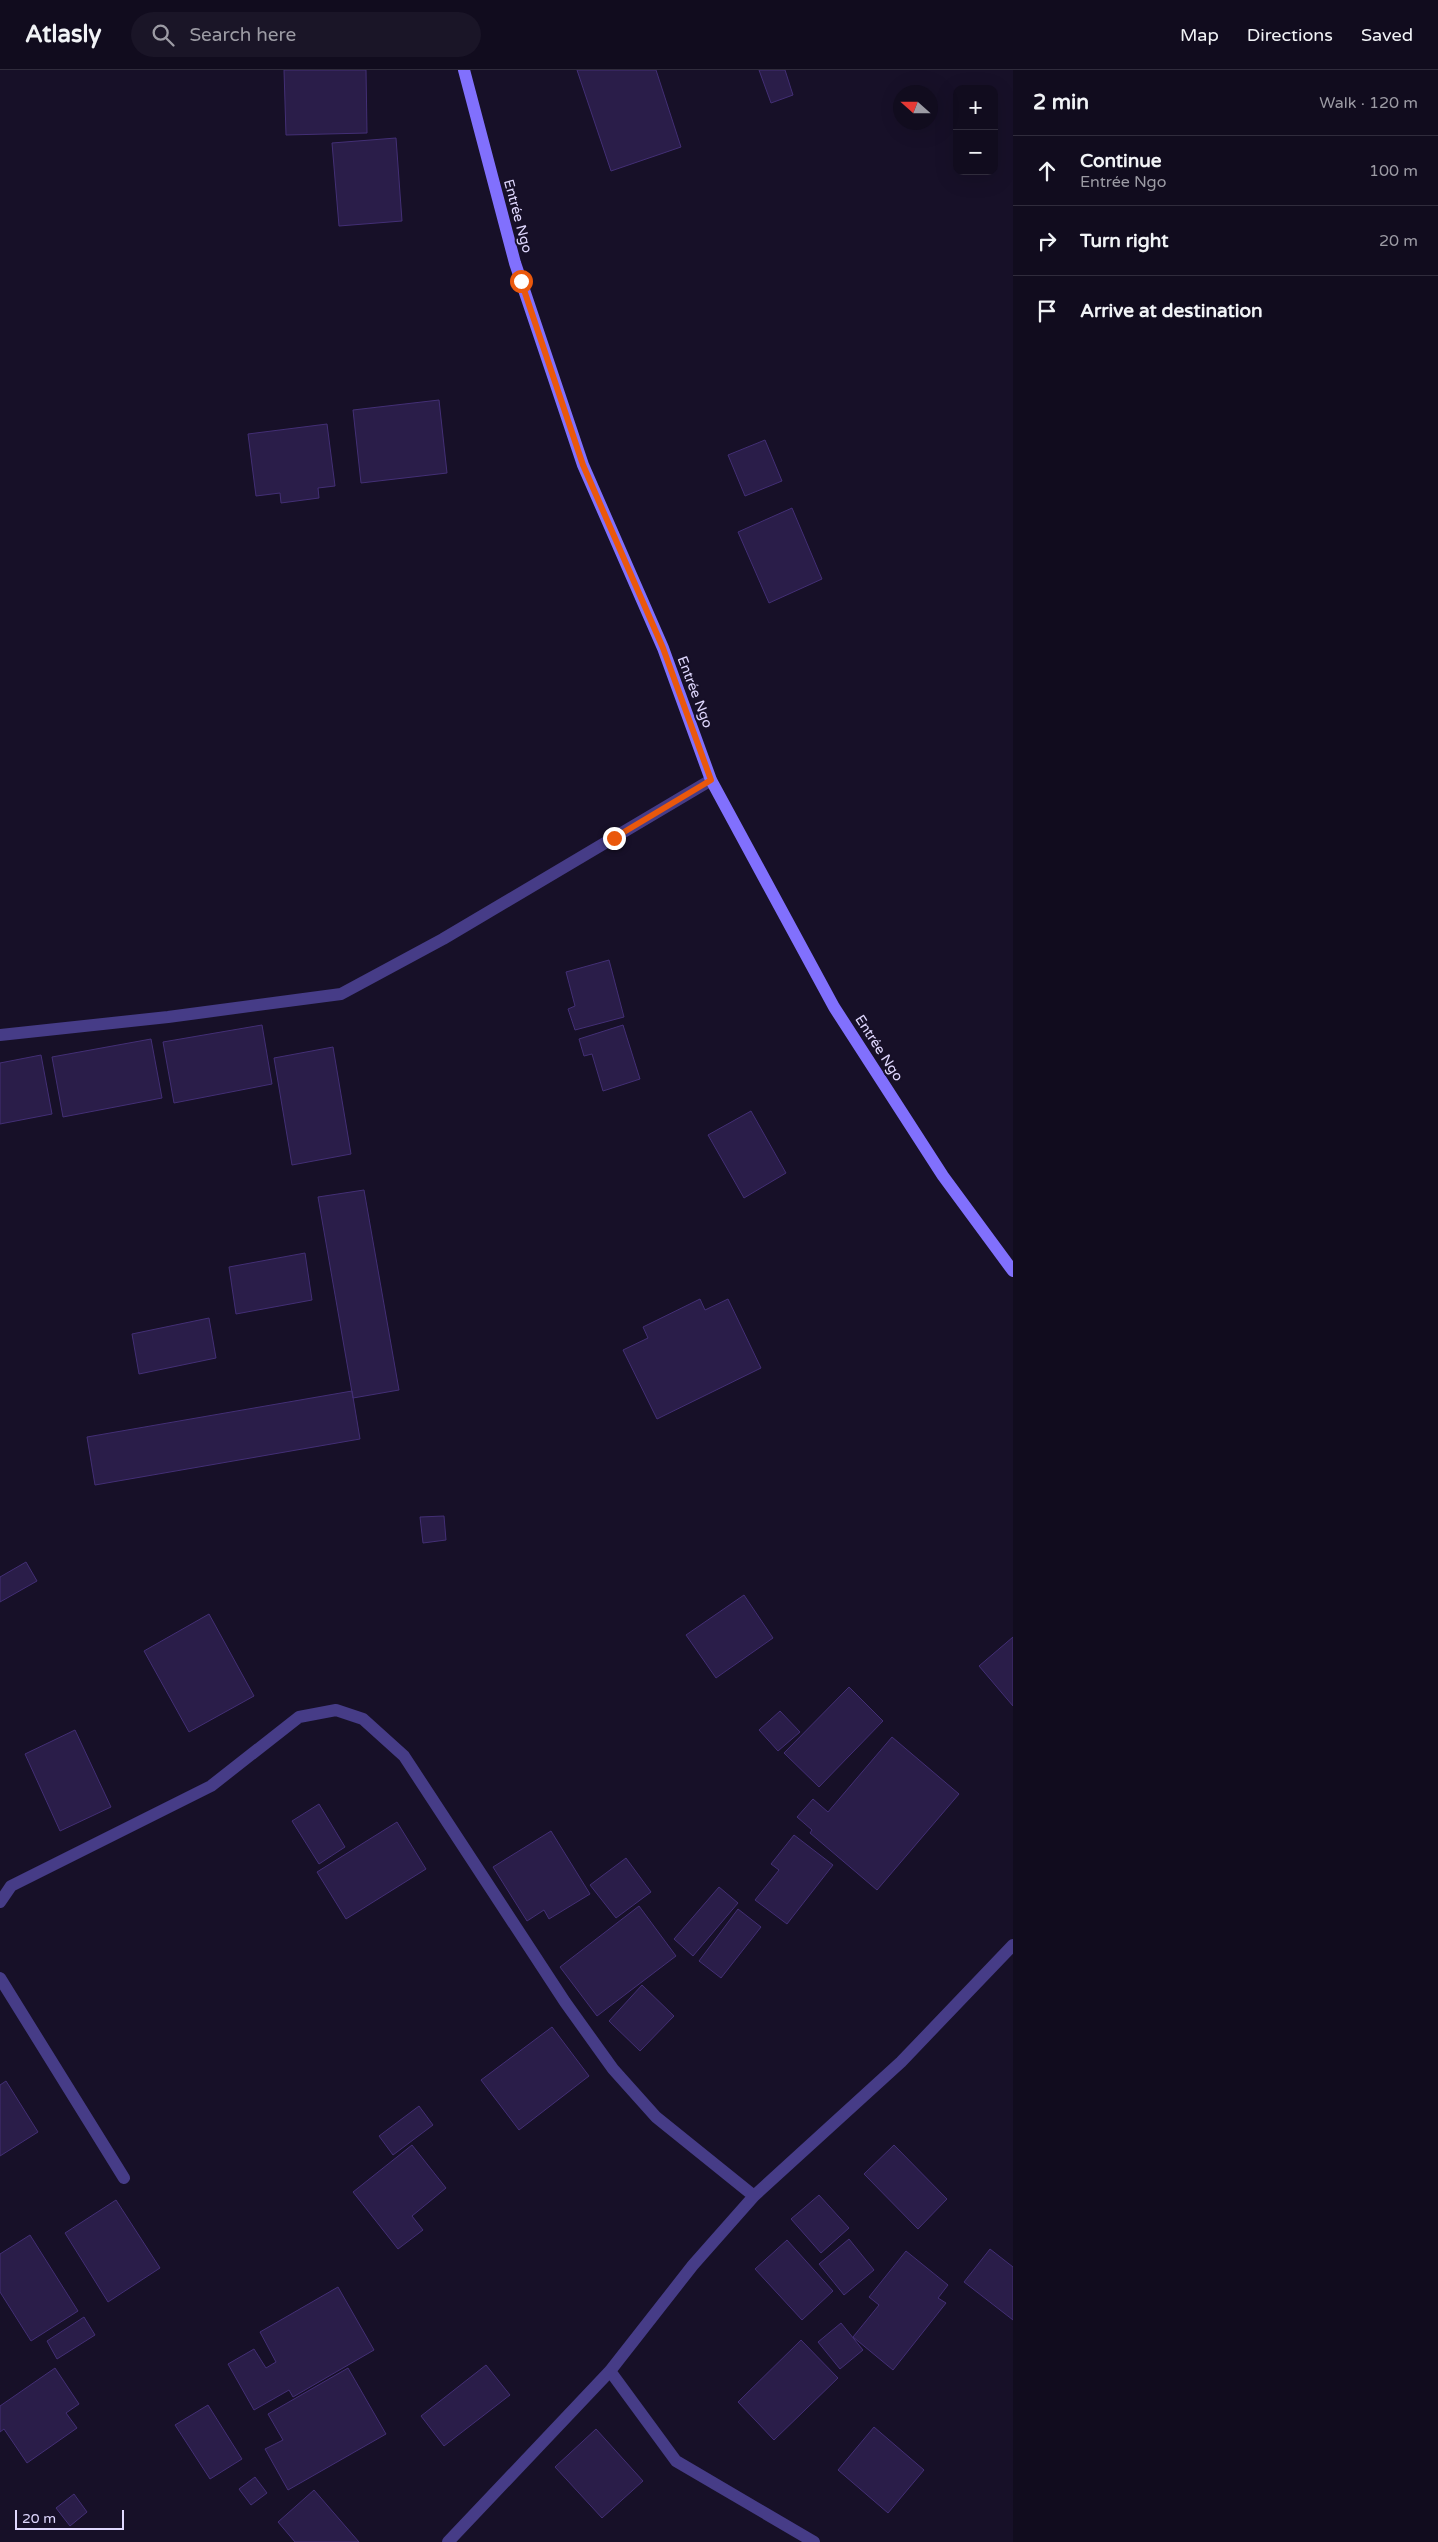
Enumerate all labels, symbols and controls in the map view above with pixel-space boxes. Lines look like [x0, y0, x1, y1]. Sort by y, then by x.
search box [131, 12, 481, 57]
text: Atlasly [25, 20, 101, 49]
icon: search [149, 21, 177, 49]
text: Search here [189, 24, 296, 46]
text: Map [1180, 24, 1219, 46]
text: Directions [1247, 24, 1333, 46]
text: Saved [1361, 24, 1413, 46]
north arrow [893, 85, 938, 130]
map controls [953, 85, 998, 175]
button: + [953, 85, 998, 130]
text: 2 min [1033, 90, 1089, 115]
text: Walk · 120 m [1319, 93, 1418, 113]
button: − [953, 130, 998, 175]
text: Continue [1080, 150, 1162, 172]
icon: ahead [1033, 157, 1061, 185]
text: 100 m [1369, 161, 1418, 181]
text: Entrée Ngo [1080, 172, 1166, 192]
street label: Entrée Ngo [500, 177, 536, 255]
icon: right [1033, 227, 1061, 255]
text: Turn right [1080, 230, 1168, 252]
text: 20 m [1379, 231, 1418, 251]
route start [510, 270, 533, 293]
icon: arrive [1033, 297, 1061, 325]
text: Arrive at destination [1080, 300, 1263, 322]
street label: Entrée Ngo [674, 654, 716, 730]
route end [603, 827, 626, 850]
street label: Entrée Ngo [851, 1012, 907, 1084]
scale bar [15, 2507, 124, 2530]
text: 20 m [22, 2510, 56, 2527]

